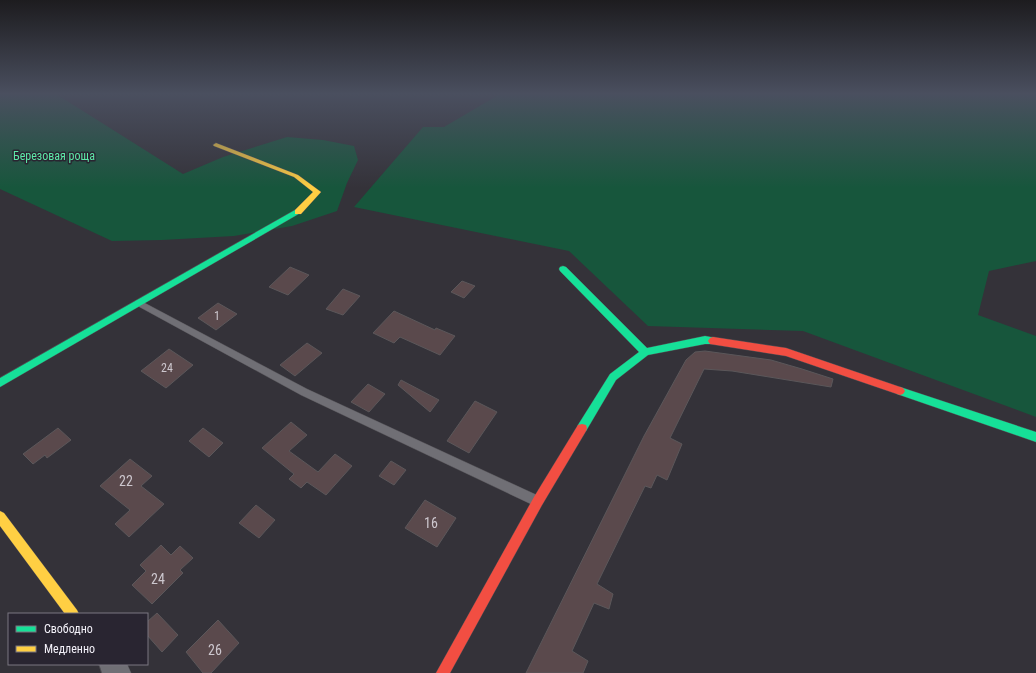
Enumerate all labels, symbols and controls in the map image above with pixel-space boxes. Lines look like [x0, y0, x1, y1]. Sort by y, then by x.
park label: Березовая роща [13, 149, 95, 163]
house number: 1 [214, 309, 220, 323]
house number: 24 [161, 361, 173, 375]
house number: 22 [119, 473, 133, 489]
house number: 16 [424, 515, 438, 531]
house number: 24 [151, 571, 165, 587]
legend [8, 613, 148, 665]
text: Свободно [44, 622, 93, 636]
text: Медленно [44, 642, 95, 656]
house number: 26 [208, 642, 222, 658]

